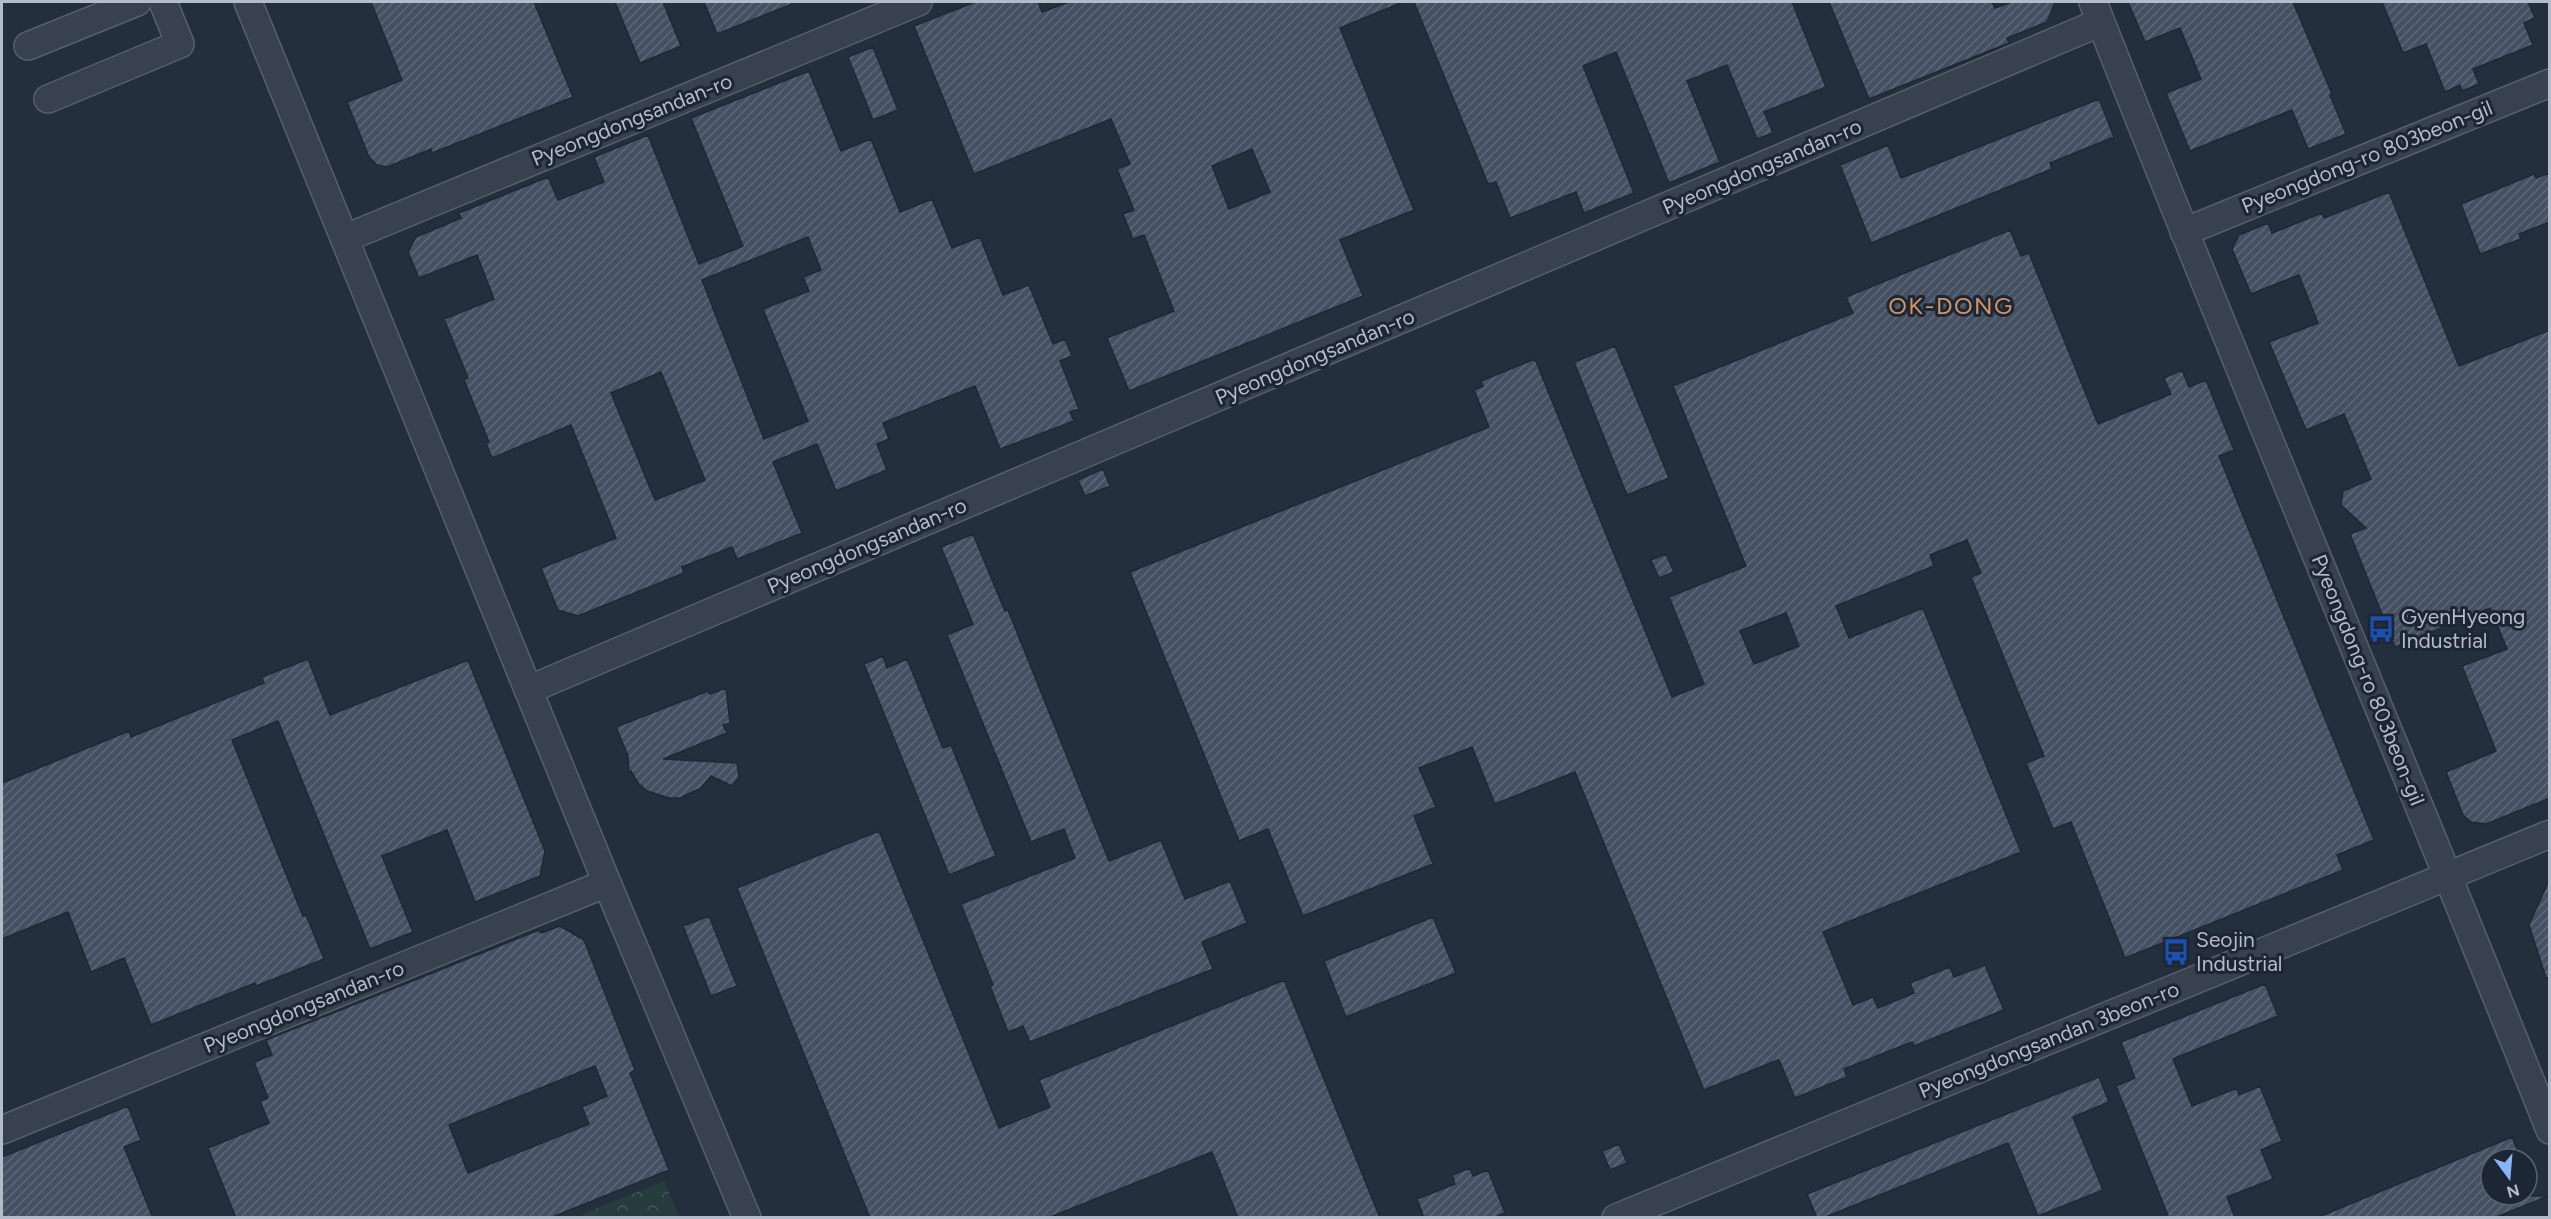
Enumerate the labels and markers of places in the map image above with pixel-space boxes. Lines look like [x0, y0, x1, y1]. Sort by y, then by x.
place label: GyenHyeong Industrial [2401, 604, 2525, 653]
bus stop icon: GyenHyeong Industrial [2366, 614, 2396, 644]
place label: Seojin Industrial [2196, 927, 2282, 976]
bus stop icon: Seojin Industrial [2161, 937, 2191, 967]

